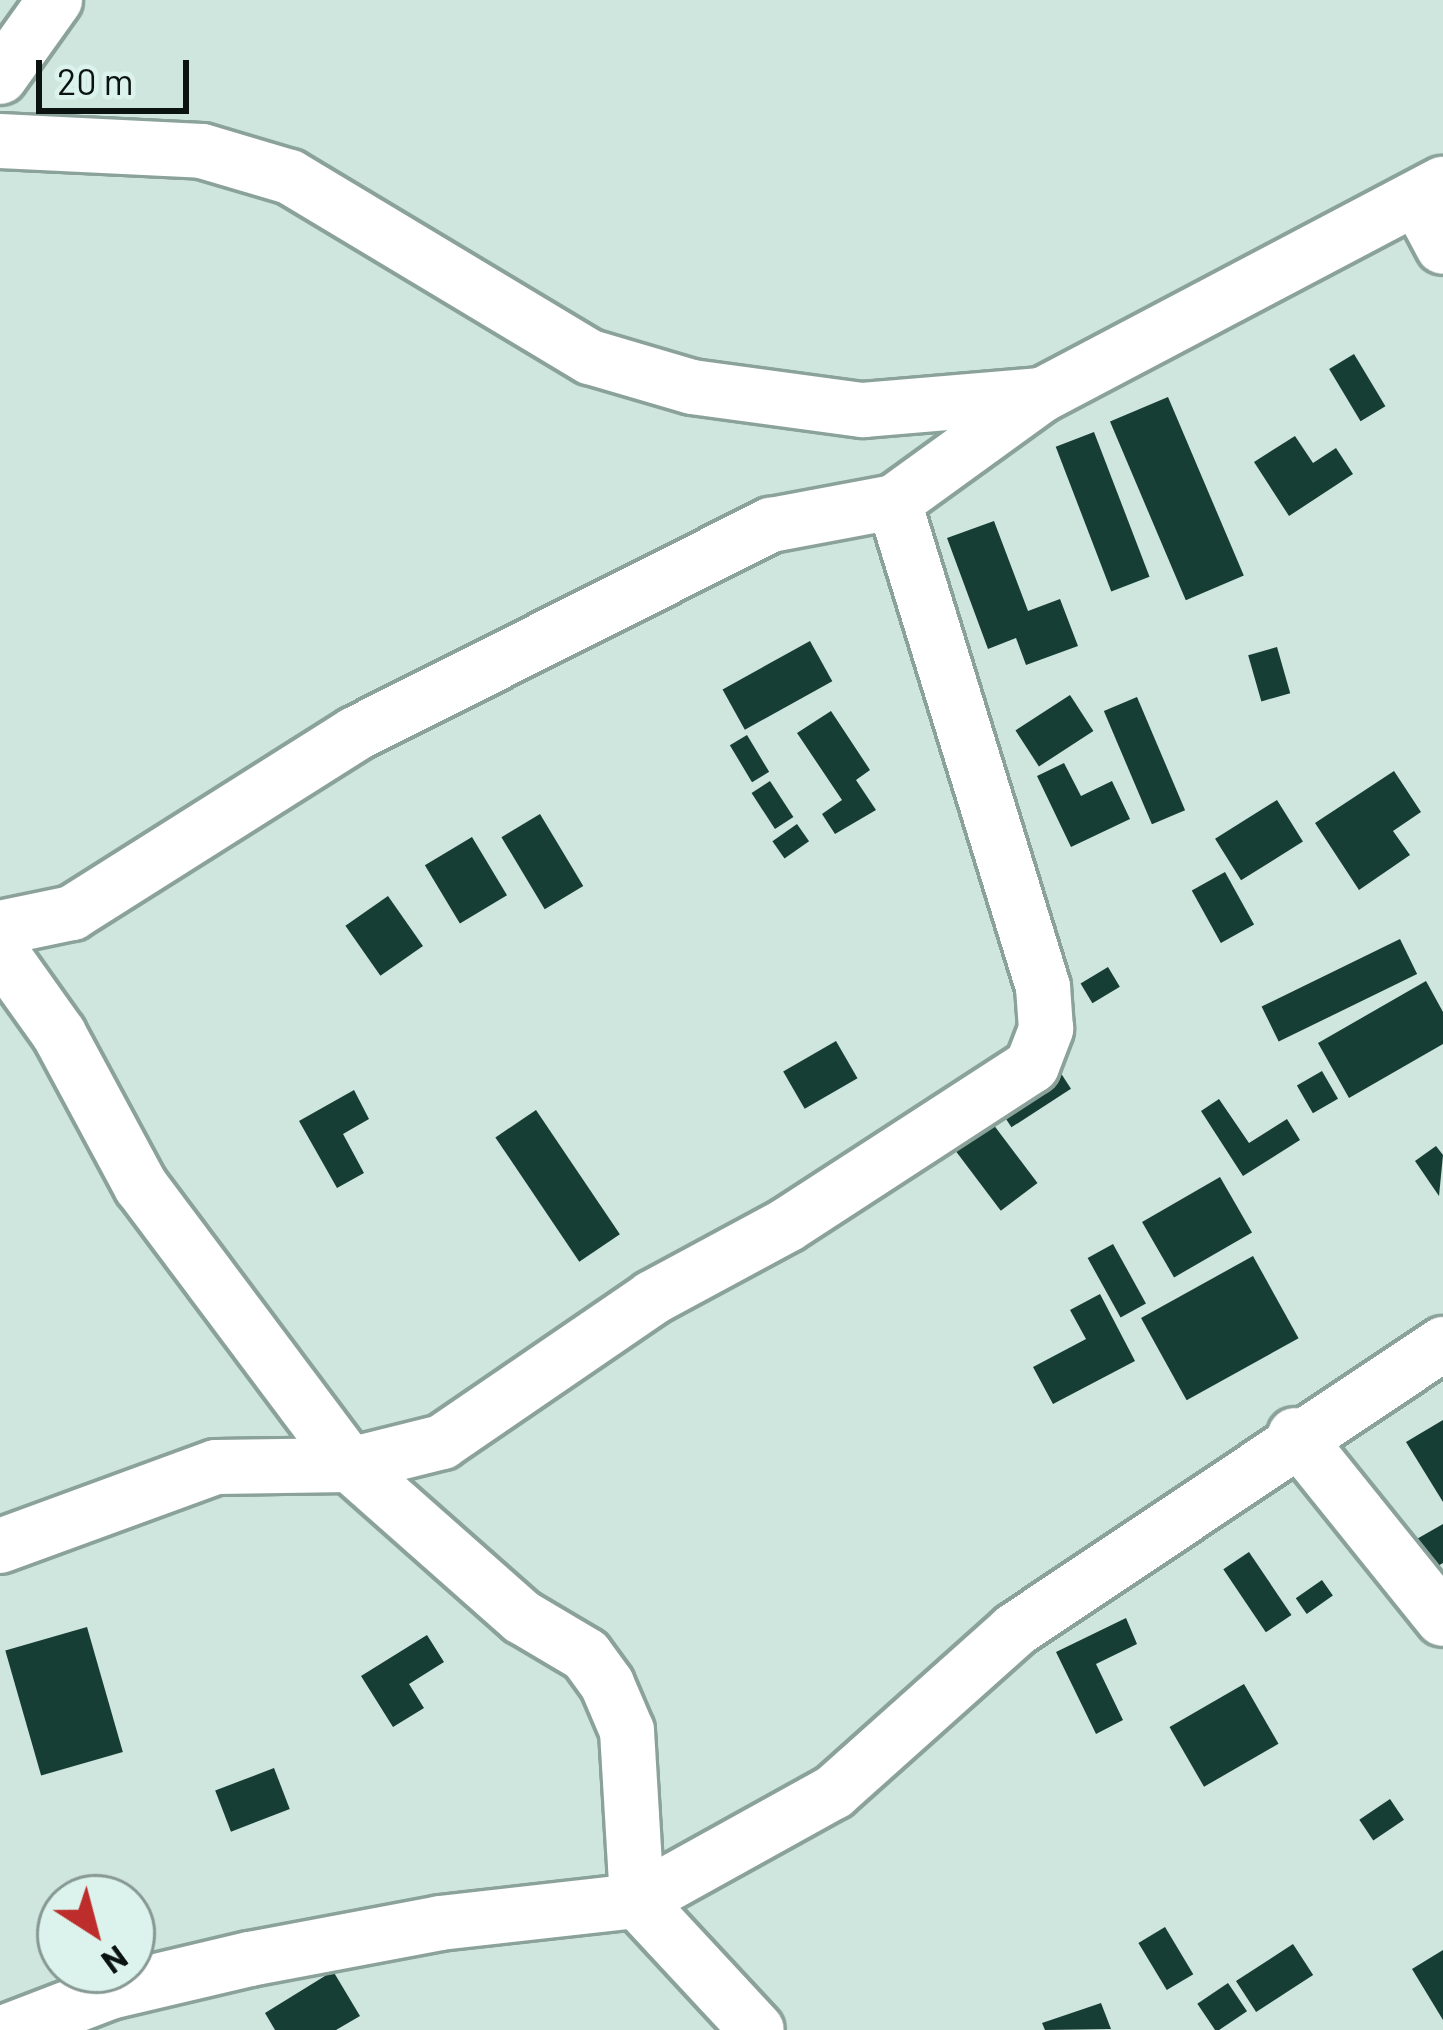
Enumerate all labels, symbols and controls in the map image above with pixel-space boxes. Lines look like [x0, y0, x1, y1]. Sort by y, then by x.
scale bar [42, 36, 195, 110]
text: 20 m [57, 59, 134, 102]
north arrow [36, 1874, 156, 1994]
text: N [95, 1938, 136, 1983]

